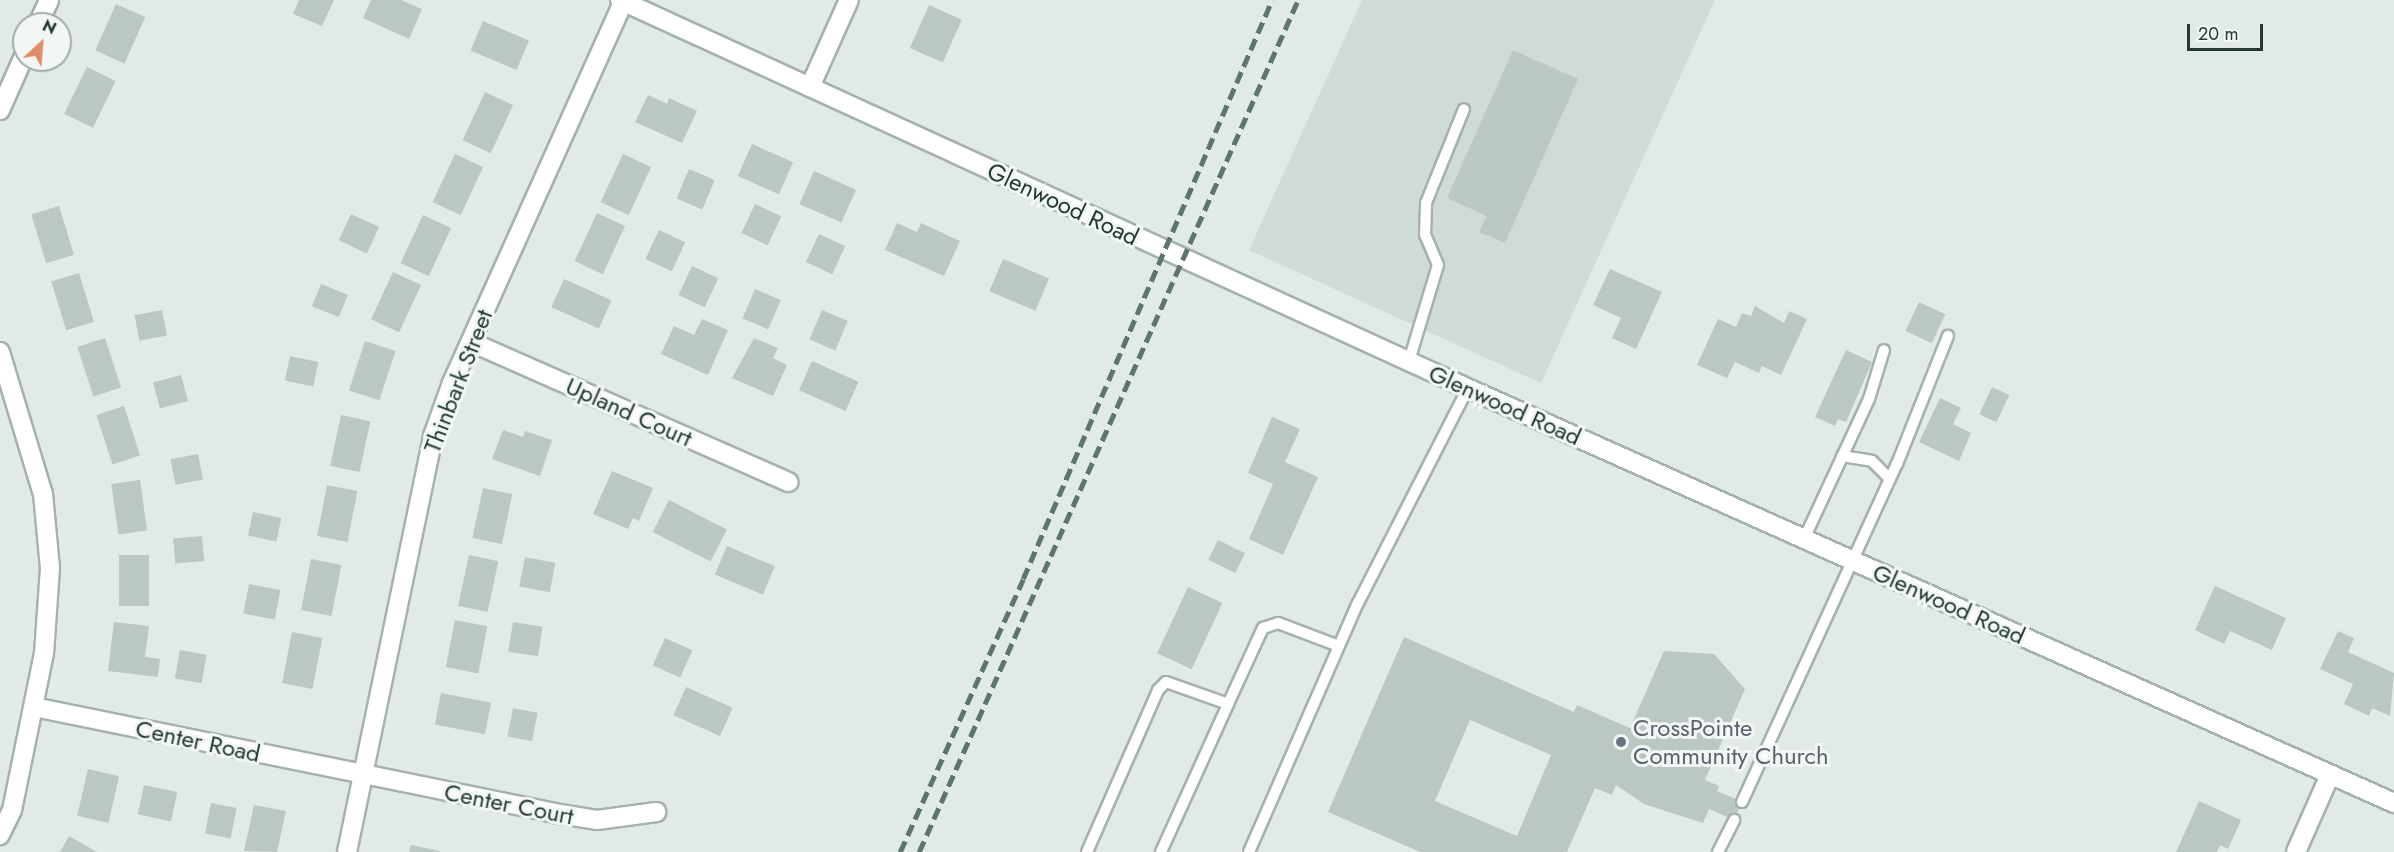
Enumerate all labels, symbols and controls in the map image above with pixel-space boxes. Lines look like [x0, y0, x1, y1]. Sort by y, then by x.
north arrow [12, 12, 72, 72]
scale bar [2190, 12, 2266, 50]
text: N [38, 14, 60, 40]
text: 20 m [2198, 21, 2238, 47]
street label: Glenwood Road [983, 156, 1143, 252]
street label: Thinbark Street [417, 305, 499, 457]
street label: Glenwood Road [1424, 359, 1586, 451]
street label: Upland Court [561, 371, 697, 453]
street label: Glenwood Road [1868, 558, 2030, 650]
street label: Center Road [133, 714, 263, 768]
place label: CrossPointe Community Church [1633, 714, 1829, 770]
marker: CrossPointe Community Church [1614, 735, 1628, 749]
street label: Center Court [442, 777, 576, 831]

